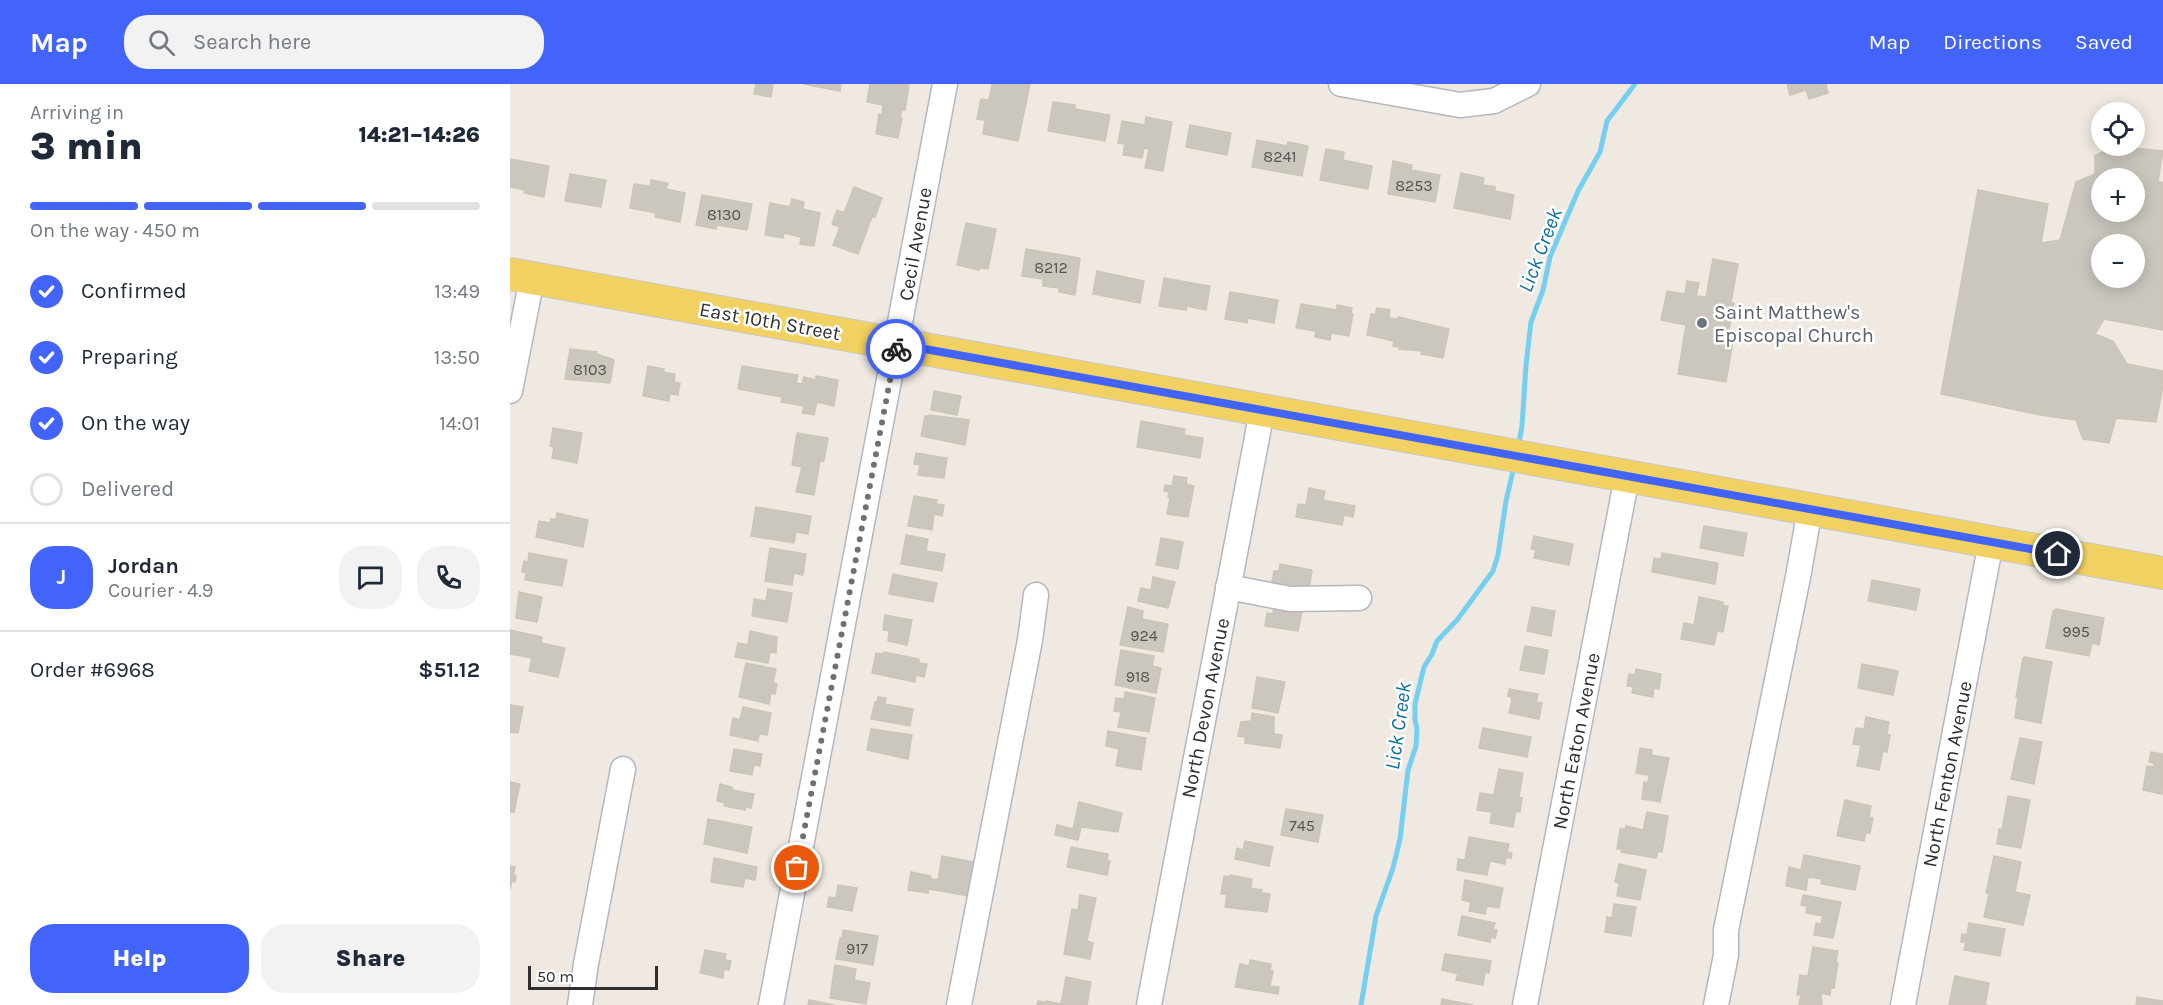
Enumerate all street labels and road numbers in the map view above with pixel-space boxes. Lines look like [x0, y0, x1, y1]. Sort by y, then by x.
street label: Cecil Avenue [894, 185, 937, 303]
street label: East 10th Street [698, 298, 843, 345]
street label: North Devon Avenue [1177, 616, 1234, 800]
street label: North Eaton Avenue [1548, 651, 1605, 831]
street label: North Fenton Avenue [1918, 679, 1977, 869]

